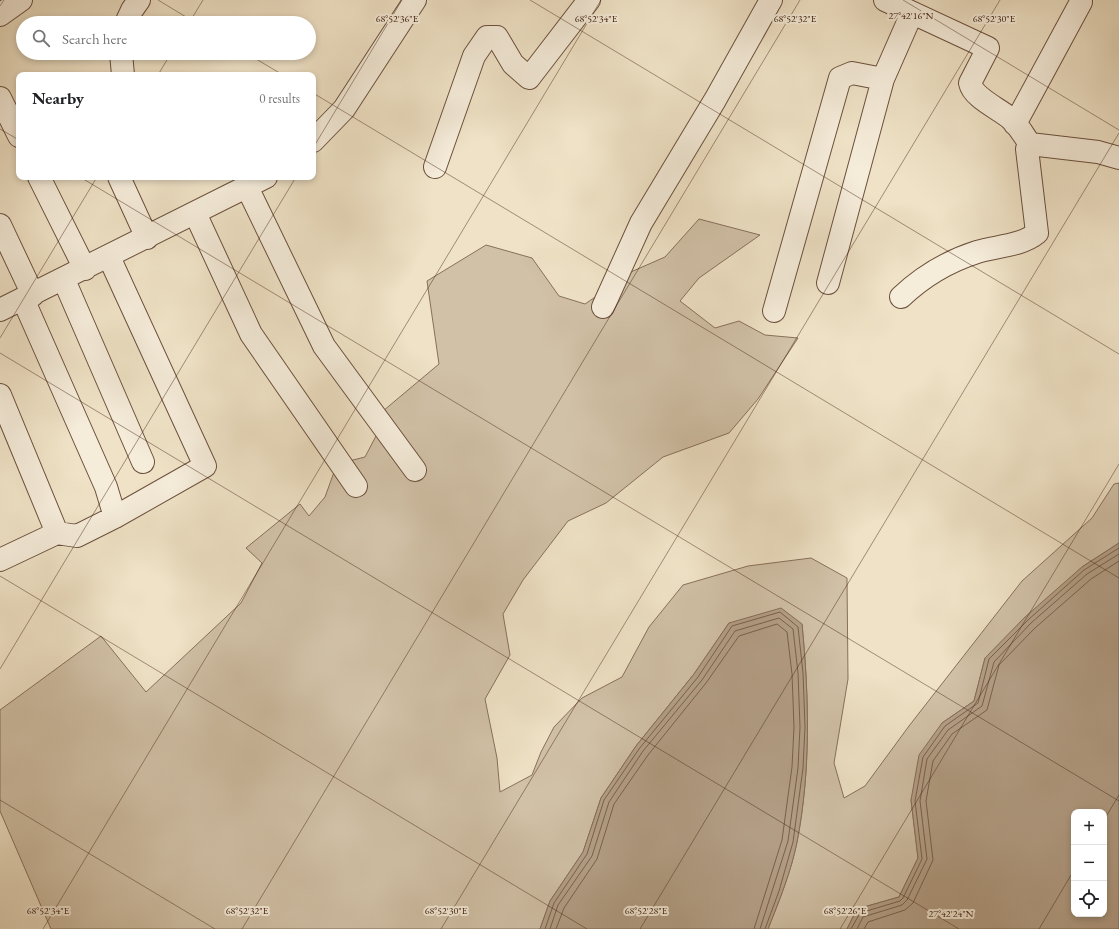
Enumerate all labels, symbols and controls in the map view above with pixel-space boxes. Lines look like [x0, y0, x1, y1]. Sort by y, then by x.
text: 27°42'16"N [889, 9, 934, 22]
text: 68°52'36"E [376, 12, 419, 25]
text: 68°52'34"E [575, 12, 618, 25]
text: 68°52'32"E [774, 12, 817, 25]
text: 68°52'30"E [973, 12, 1016, 25]
search box [16, 16, 316, 60]
icon: search [30, 27, 52, 49]
text: Search here [62, 29, 127, 48]
text: Nearby [32, 87, 84, 109]
text: 0 results [259, 90, 300, 107]
map controls [1071, 809, 1107, 917]
button: + [1071, 809, 1107, 845]
button: − [1071, 845, 1107, 881]
button: locate [1071, 881, 1107, 917]
text: 68°52'34"E [27, 904, 70, 917]
text: 68°52'32"E [226, 904, 269, 917]
text: 68°52'30"E [425, 904, 468, 917]
text: 68°52'28"E [625, 904, 668, 917]
text: 68°52'26"E [824, 904, 867, 917]
text: 27°42'24"N [929, 907, 974, 920]

